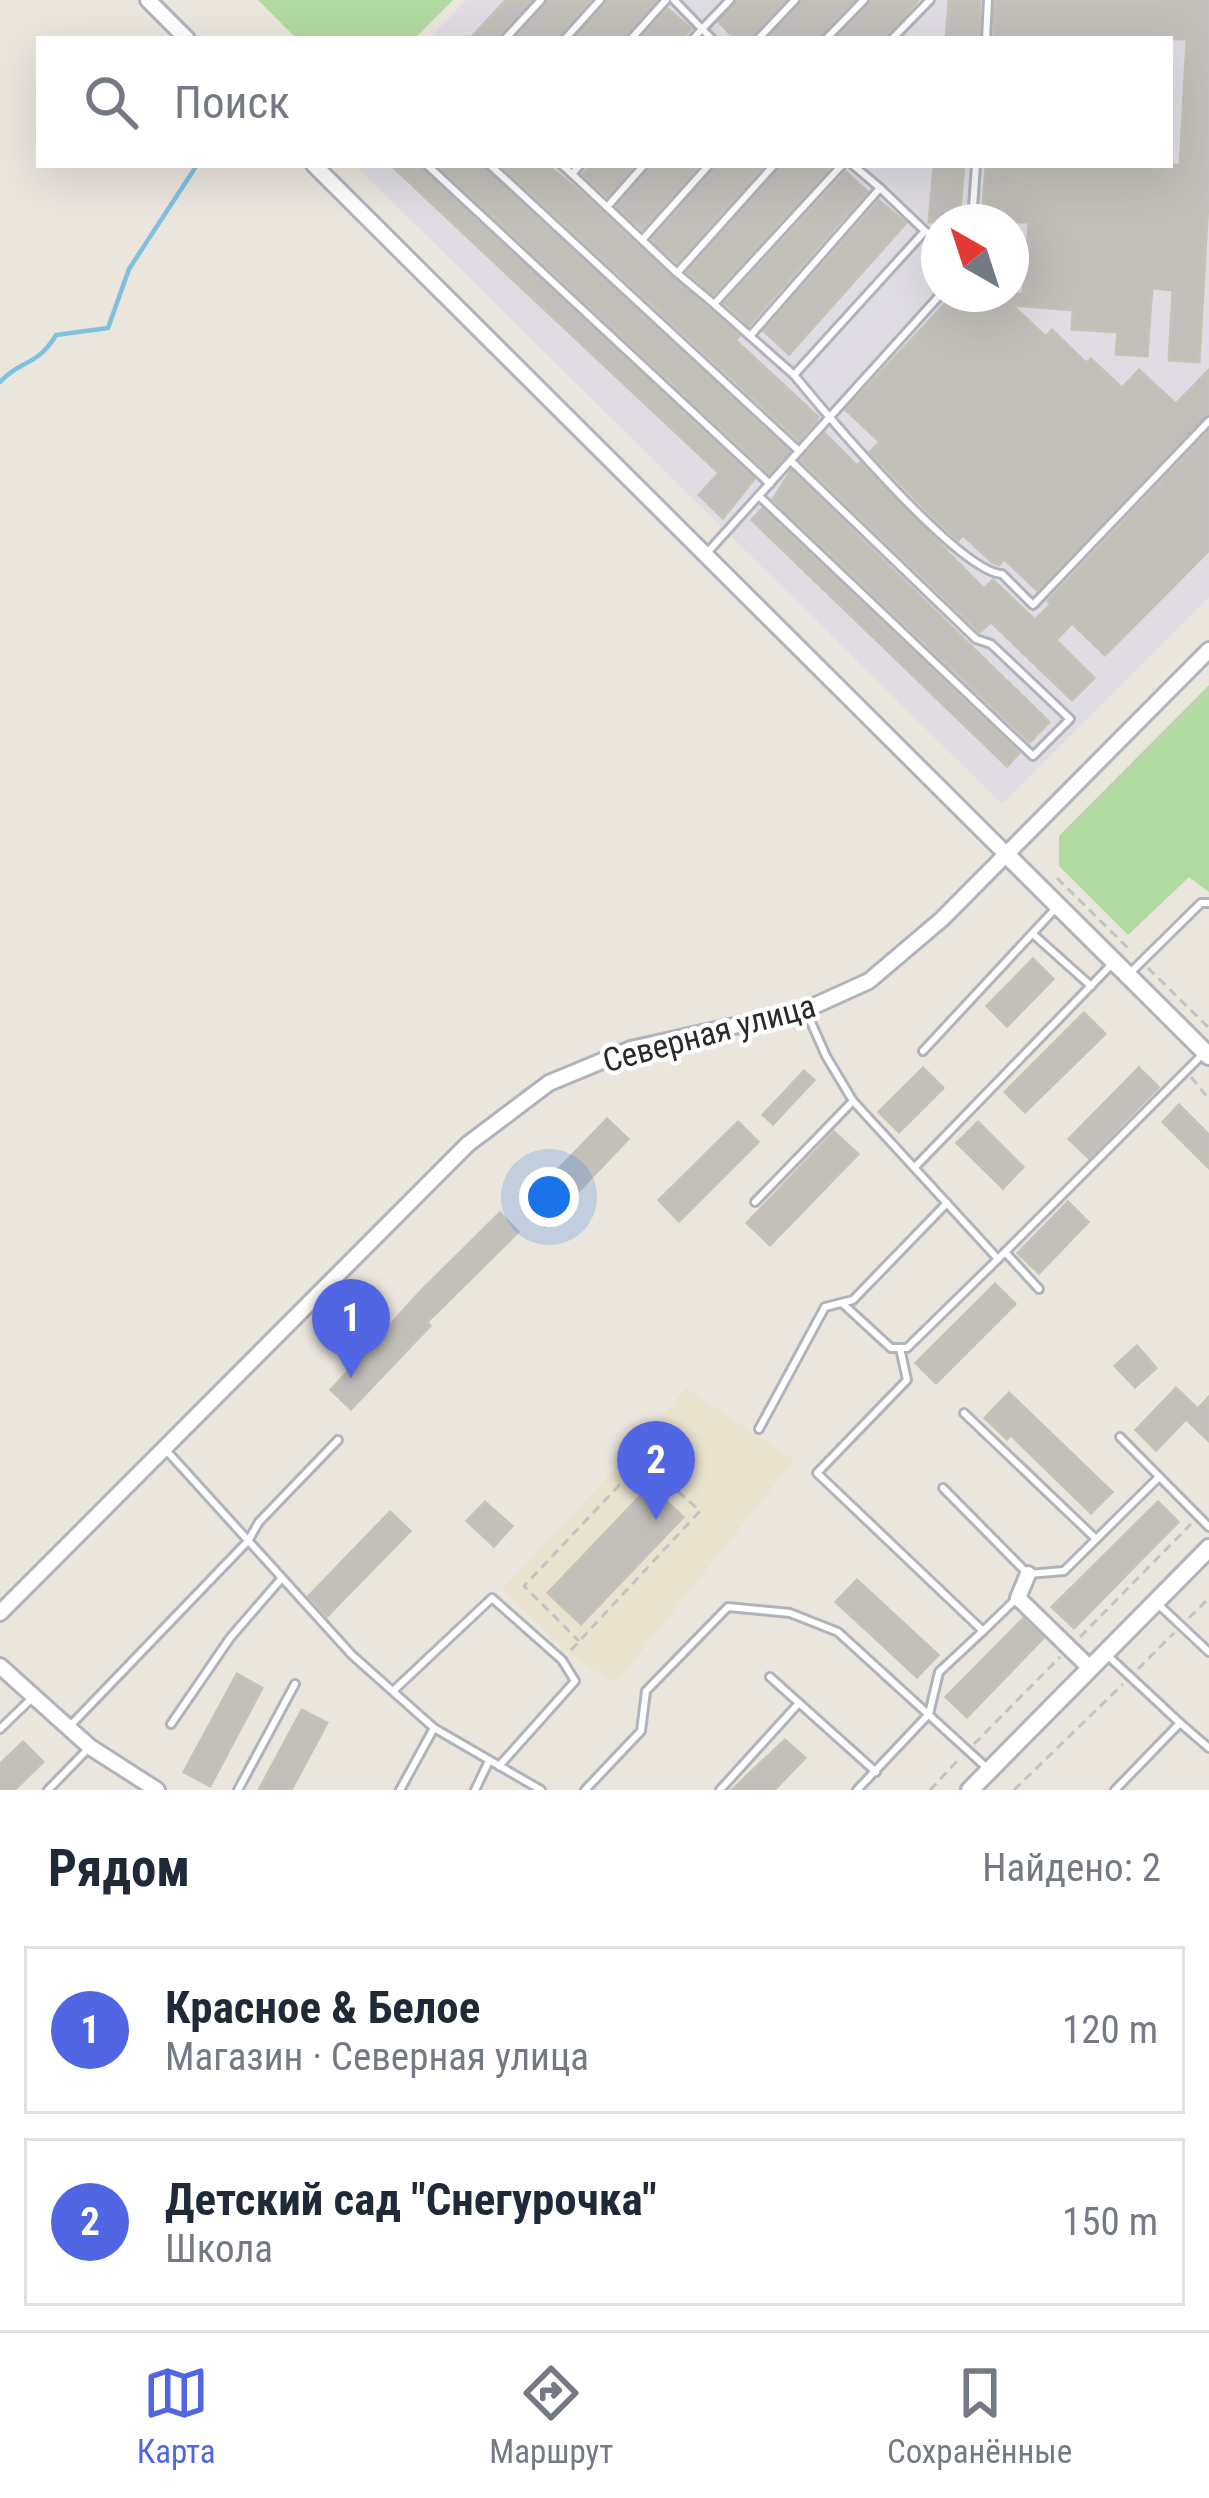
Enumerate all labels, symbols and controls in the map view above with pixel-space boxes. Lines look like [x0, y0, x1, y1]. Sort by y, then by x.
search box [36, 36, 1173, 168]
icon: search [78, 69, 144, 135]
text: Поиск [174, 76, 290, 129]
north arrow [921, 204, 1029, 312]
street label: Северная улица [598, 986, 820, 1080]
your location [519, 1167, 579, 1227]
pin: 1 [312, 1279, 390, 1378]
pin: 2 [617, 1421, 695, 1520]
text: Рядом [48, 1839, 190, 1898]
text: Найдено: 2 [982, 1845, 1161, 1891]
text: Красное & Белое [165, 1981, 480, 2034]
text: 1 [80, 2007, 100, 2053]
text: 120 m [1062, 2007, 1158, 2053]
text: Магазин · Северная улица [165, 2034, 589, 2080]
text: Детский сад "Снегурочка" [165, 2173, 657, 2226]
text: 2 [80, 2199, 100, 2245]
text: 150 m [1062, 2199, 1158, 2245]
text: Школа [165, 2226, 273, 2272]
tab: Карта [137, 2360, 216, 2471]
tab: Маршрут [489, 2360, 613, 2471]
tab: Сохранённые [887, 2360, 1072, 2471]

